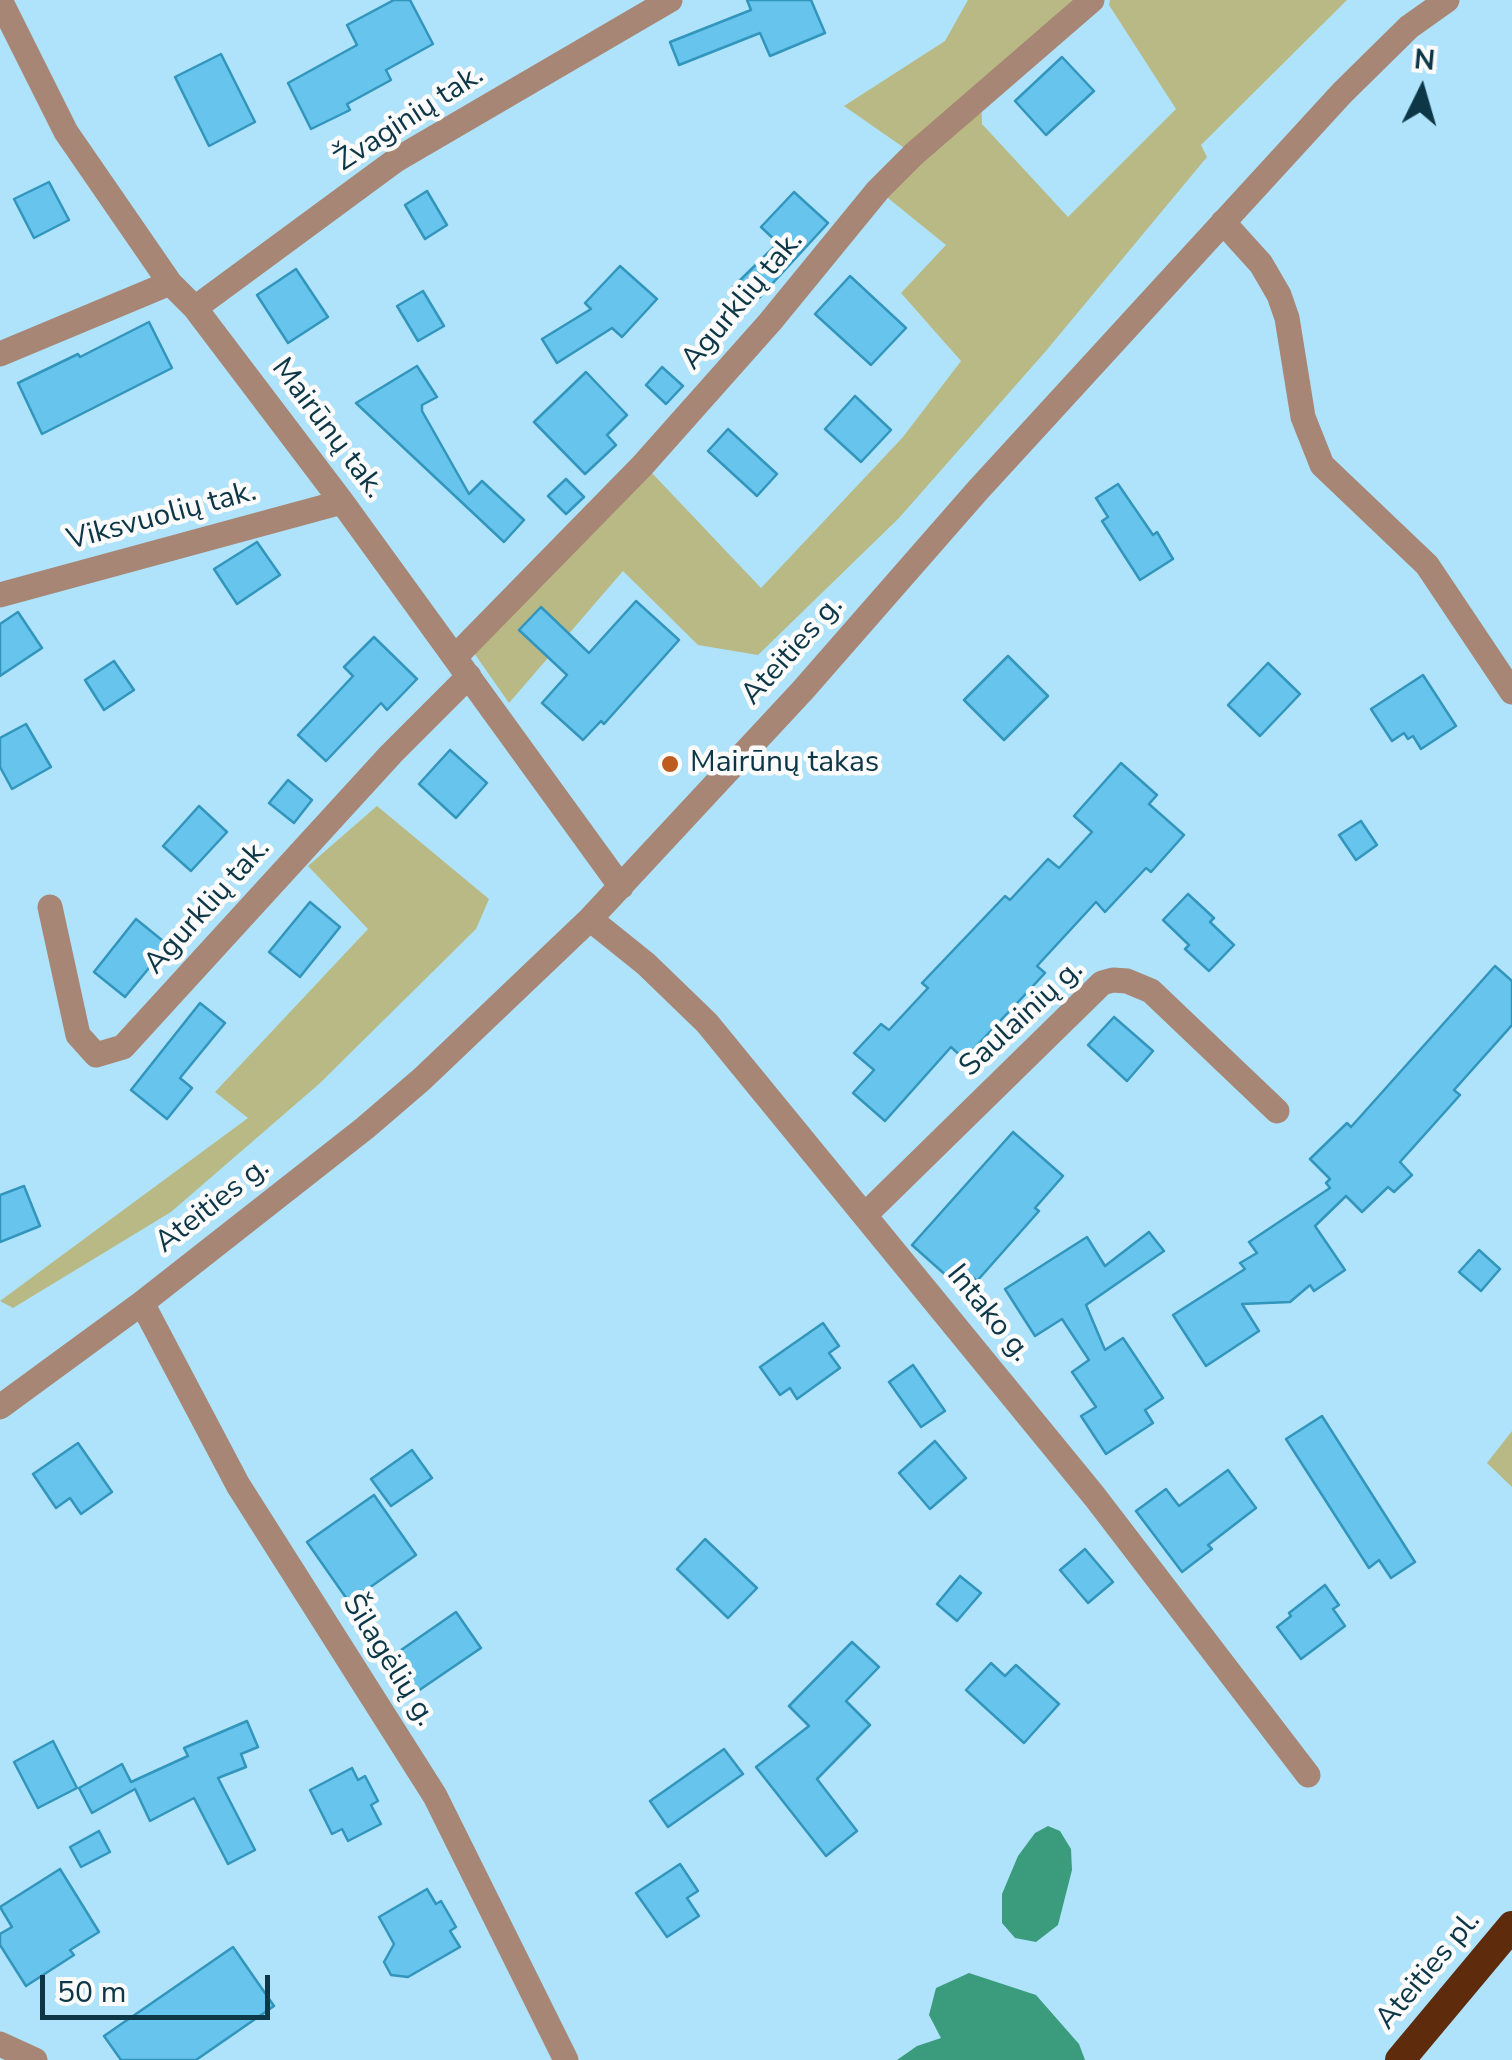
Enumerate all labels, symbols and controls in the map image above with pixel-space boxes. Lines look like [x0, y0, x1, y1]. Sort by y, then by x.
north arrow [1372, 40, 1472, 140]
text: N [1413, 40, 1437, 80]
street label: Žvaginių tak. [329, 58, 491, 180]
street label: Agurklių tak. [674, 224, 812, 378]
street label: Mairūnų tak. [263, 352, 391, 506]
street label: Viksvuolių tak. [63, 474, 261, 560]
street label: Ateities g. [735, 589, 851, 713]
place label: Mairūnų takas [690, 746, 879, 782]
marker: Mairūnų takas [659, 753, 681, 775]
street label: Agurklių tak. [137, 831, 279, 983]
street label: Saulainių g. [953, 953, 1091, 1085]
street label: Ateities g. [149, 1150, 277, 1262]
street label: Intako g. [938, 1258, 1038, 1370]
street label: Šilagėlių g. [333, 1588, 443, 1734]
street label: Ateities pl. [1369, 1904, 1489, 2038]
scale bar [45, 1955, 275, 2017]
text: 50 m [57, 1972, 126, 2013]

